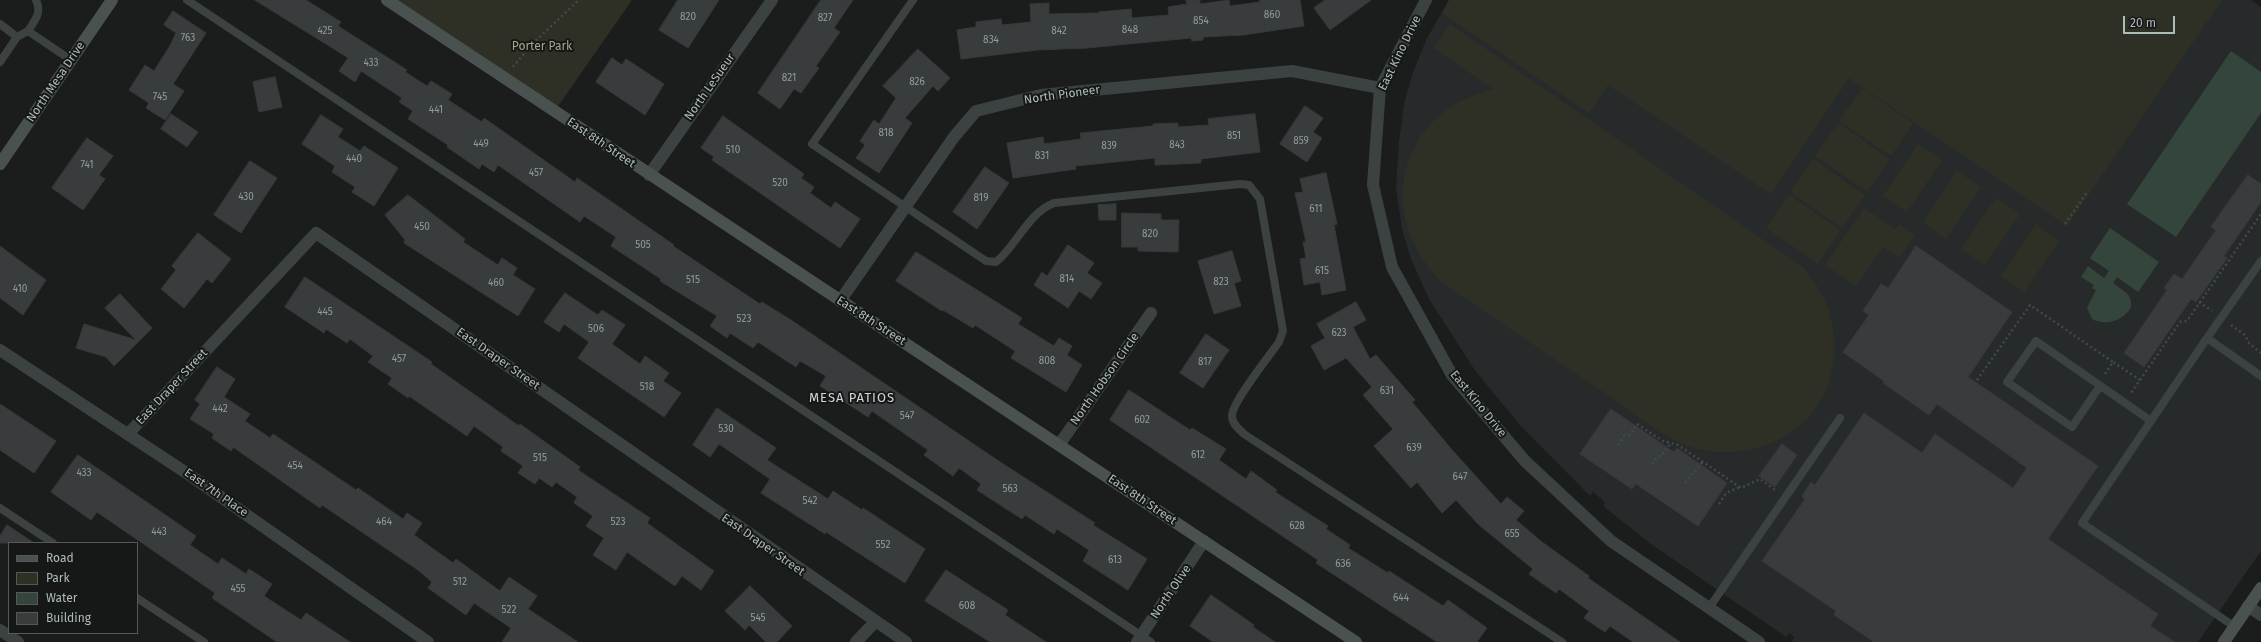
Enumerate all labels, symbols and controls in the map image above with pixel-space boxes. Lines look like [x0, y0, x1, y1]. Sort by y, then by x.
scale bar [2125, 8, 2177, 34]
house number: 860 [1264, 9, 1280, 21]
house number: 820 [680, 11, 696, 23]
house number: 827 [818, 12, 832, 24]
street label: East Kino Drive [1376, 13, 1424, 93]
house number: 854 [1193, 15, 1209, 27]
text: 20 m [2130, 16, 2156, 30]
house number: 848 [1122, 24, 1138, 36]
house number: 425 [317, 25, 333, 37]
house number: 842 [1051, 25, 1067, 37]
house number: 763 [181, 32, 195, 44]
house number: 834 [983, 34, 999, 46]
street label: North Mesa Drive [24, 39, 88, 125]
park label: Porter Park [512, 40, 572, 54]
street label: North LeSueur [682, 51, 738, 123]
house number: 433 [363, 57, 379, 69]
house number: 821 [782, 72, 796, 84]
house number: 826 [909, 76, 925, 88]
street label: North Pioneer [1023, 83, 1101, 107]
house number: 745 [153, 91, 167, 103]
house number: 441 [429, 104, 443, 116]
street label: East 8th Street [564, 115, 638, 171]
house number: 818 [878, 127, 894, 139]
house number: 851 [1227, 130, 1241, 142]
house number: 859 [1293, 135, 1309, 147]
house number: 449 [473, 138, 489, 150]
house number: 843 [1169, 139, 1185, 151]
house number: 839 [1101, 140, 1117, 152]
house number: 510 [726, 144, 740, 156]
house number: 831 [1035, 150, 1049, 162]
house number: 440 [346, 153, 362, 165]
house number: 741 [80, 159, 94, 171]
house number: 457 [529, 167, 543, 179]
house number: 520 [772, 177, 788, 189]
house number: 430 [238, 191, 254, 203]
house number: 819 [974, 192, 988, 204]
house number: 611 [1309, 203, 1323, 215]
house number: 450 [414, 221, 430, 233]
house number: 820 [1142, 228, 1158, 240]
house number: 505 [635, 239, 651, 251]
house number: 615 [1315, 265, 1329, 277]
house number: 814 [1060, 273, 1074, 285]
house number: 515 [686, 274, 700, 286]
house number: 823 [1213, 276, 1229, 288]
house number: 460 [488, 277, 504, 289]
house number: 410 [13, 283, 27, 295]
street label: East 8th Street [834, 293, 908, 349]
house number: 445 [317, 306, 333, 318]
house number: 523 [737, 313, 751, 325]
house number: 506 [588, 323, 604, 335]
street label: East Draper Street [454, 325, 542, 393]
house number: 623 [1331, 327, 1347, 339]
street label: North Hobson Circle [1068, 330, 1142, 428]
street label: East Draper Street [133, 346, 211, 428]
house number: 457 [392, 353, 406, 365]
house number: 808 [1039, 355, 1055, 367]
house number: 817 [1198, 356, 1212, 368]
street label: East Kino Drive [1447, 368, 1509, 440]
house number: 518 [640, 381, 654, 393]
house number: 631 [1380, 385, 1394, 397]
district label: MESA PATIOS [809, 390, 895, 406]
house number: 442 [212, 403, 228, 415]
house number: 547 [900, 410, 914, 422]
house number: 602 [1134, 414, 1150, 426]
house number: 530 [718, 423, 734, 435]
house number: 639 [1406, 442, 1422, 454]
house number: 612 [1191, 449, 1205, 461]
house number: 515 [533, 452, 547, 464]
house number: 454 [287, 460, 303, 472]
street label: East 7th Place [181, 466, 251, 520]
house number: 433 [76, 467, 92, 479]
house number: 647 [1453, 471, 1467, 483]
street label: East 8th Street [1105, 472, 1179, 528]
house number: 563 [1002, 483, 1018, 495]
house number: 542 [802, 495, 818, 507]
street label: East Draper Street [719, 511, 807, 579]
house number: 464 [376, 516, 392, 528]
house number: 523 [611, 516, 625, 528]
house number: 628 [1289, 520, 1305, 532]
house number: 443 [151, 526, 167, 538]
house number: 655 [1504, 528, 1520, 540]
house number: 552 [876, 539, 890, 551]
legend [8, 542, 138, 634]
text: Road [46, 551, 74, 565]
house number: 613 [1108, 554, 1122, 566]
house number: 636 [1335, 558, 1351, 570]
street label: North Olive [1148, 562, 1194, 622]
text: Park [46, 571, 70, 585]
house number: 512 [453, 576, 467, 588]
house number: 455 [230, 583, 246, 595]
text: Water [46, 591, 77, 605]
house number: 644 [1393, 592, 1409, 604]
house number: 608 [959, 600, 975, 612]
house number: 522 [502, 604, 516, 616]
text: Building [46, 611, 91, 625]
house number: 545 [750, 612, 766, 624]

